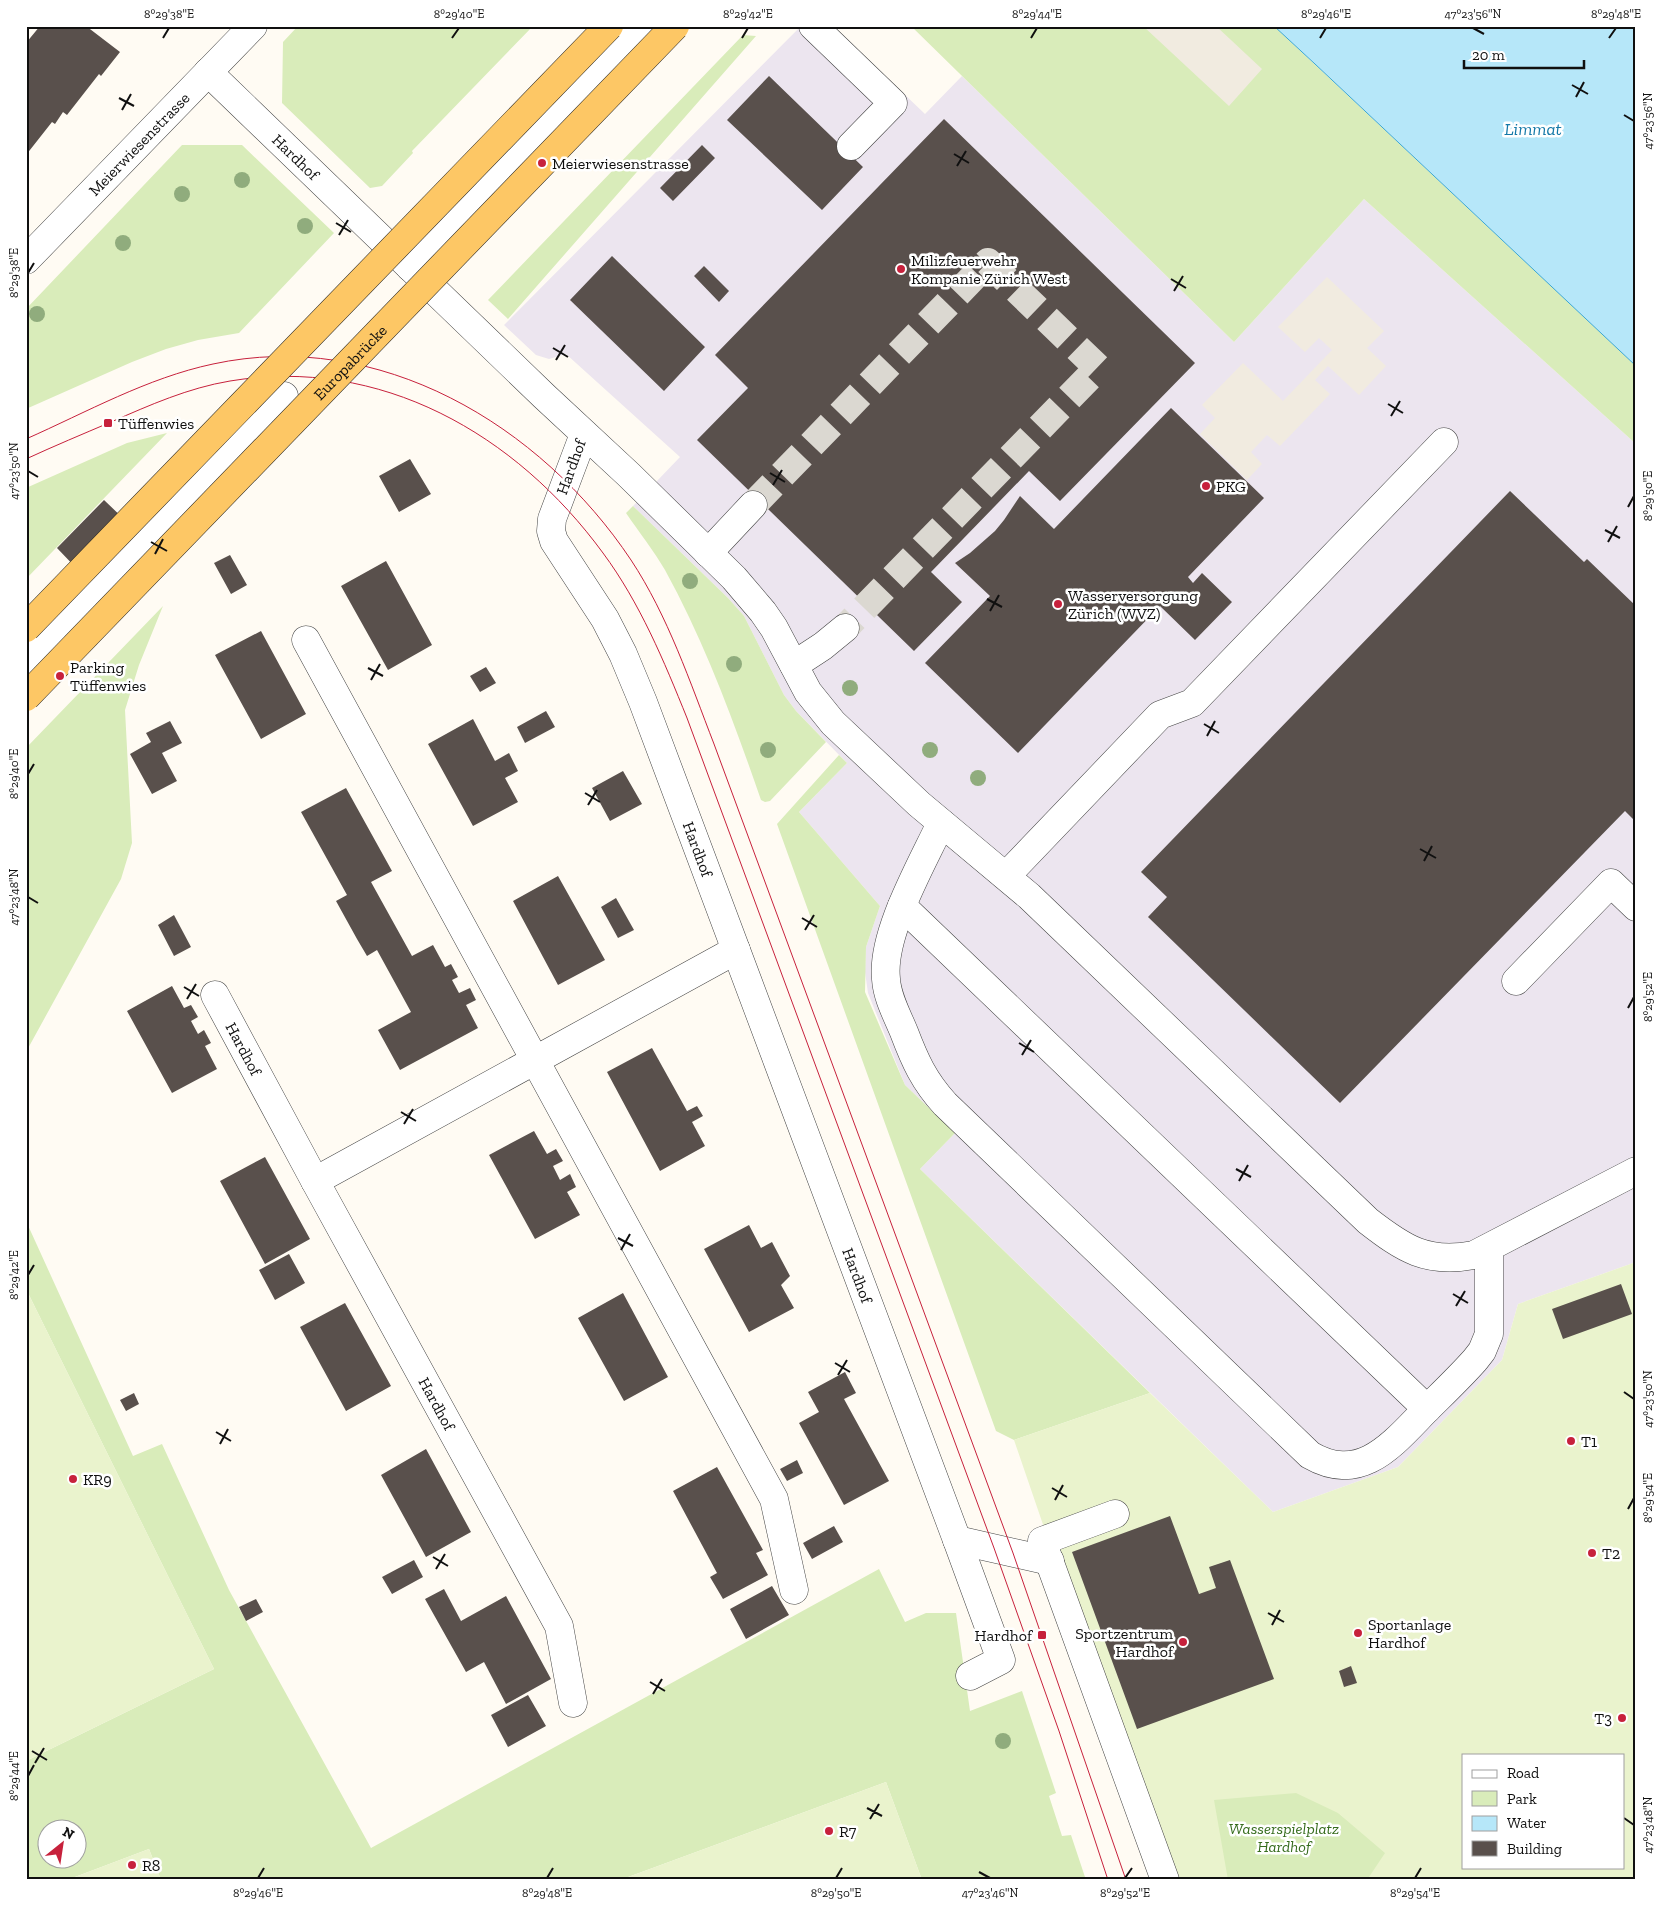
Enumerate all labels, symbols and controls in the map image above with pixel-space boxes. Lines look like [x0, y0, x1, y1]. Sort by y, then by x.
text: 8°29'38"E [144, 7, 194, 21]
text: 8°29'40"E [434, 7, 484, 21]
text: 8°29'42"E [723, 7, 773, 21]
text: 8°29'44"E [1012, 7, 1062, 21]
text: 8°29'46"E [1301, 7, 1351, 21]
text: 47°23'56"N [1445, 7, 1502, 21]
text: 8°29'48"E [1591, 7, 1641, 21]
scale bar [1464, 38, 1584, 70]
text: 20 m [1472, 46, 1505, 64]
street label: Meierwiesenstrasse [84, 88, 193, 200]
text: 47°23'56"N [1641, 92, 1655, 149]
water label: Limmat [1504, 118, 1562, 140]
street label: Hardhof [269, 130, 324, 185]
place label: Meierwiesenstrasse [552, 154, 689, 173]
marker: Meierwiesenstrasse [536, 157, 548, 169]
text: 8°29'38"E [7, 248, 21, 298]
place label: Milizfeuerwehr Kompanie Zürich West [911, 251, 1068, 288]
marker: Milizfeuerwehr Kompanie Zürich West [895, 263, 907, 275]
street label: Europabrücke [309, 321, 391, 404]
place label: Tüffenwies [118, 414, 194, 433]
marker: Tüffenwies [102, 417, 114, 429]
street label: Hardhof [552, 435, 590, 497]
text: 47°23'50"N [7, 442, 21, 500]
text: 8°29'50"E [1641, 471, 1655, 521]
place label: PKG [1216, 477, 1246, 496]
marker: PKG [1200, 480, 1212, 492]
place label: Wasserversorgung Zürich (WVZ) [1068, 586, 1198, 623]
marker: Wasserversorgung Zürich (WVZ) [1052, 598, 1064, 610]
place label: Parking Tüffenwies [70, 658, 146, 695]
marker: Parking Tüffenwies [54, 670, 66, 682]
text: 8°29'40"E [7, 749, 21, 799]
street label: Hardhof [679, 819, 718, 881]
text: 47°23'48"N [7, 868, 21, 925]
text: 8°29'52"E [1641, 972, 1655, 1022]
street label: Hardhof [222, 1019, 267, 1080]
street label: Hardhof [839, 1245, 877, 1307]
text: 8°29'42"E [7, 1250, 21, 1300]
text: 47°23'50"N [1641, 1370, 1655, 1428]
street label: Hardhof [415, 1374, 460, 1435]
place label: T1 [1581, 1432, 1597, 1451]
marker: T1 [1565, 1435, 1577, 1447]
place label: KR9 [83, 1470, 112, 1489]
marker: KR9 [67, 1473, 79, 1485]
text: 8°29'54"E [1641, 1473, 1655, 1523]
place label: T2 [1602, 1544, 1620, 1563]
marker: T2 [1586, 1547, 1598, 1559]
place label: Sportanlage Hardhof [1368, 1615, 1451, 1652]
place label: Sportzentrum Hardhof [1075, 1624, 1175, 1661]
place label: Hardhof [975, 1626, 1034, 1645]
marker: Sportanlage Hardhof [1352, 1627, 1364, 1639]
marker: Hardhof [1036, 1629, 1048, 1641]
marker: Sportzentrum Hardhof [1177, 1636, 1189, 1648]
place label: T3 [1594, 1709, 1612, 1728]
marker: T3 [1616, 1712, 1628, 1724]
text: 8°29'44"E [7, 1751, 21, 1801]
legend [1462, 1754, 1624, 1868]
text: Road [1507, 1764, 1540, 1782]
text: Park [1507, 1790, 1537, 1808]
text: 47°23'48"N [1641, 1796, 1655, 1853]
text: Water [1507, 1814, 1547, 1832]
north arrow [38, 1818, 88, 1868]
park label: Wasserspielplatz Hardhof [1229, 1819, 1339, 1856]
place label: R7 [839, 1822, 857, 1841]
text: N [59, 1823, 77, 1843]
marker: R7 [823, 1825, 835, 1837]
text: Building [1507, 1840, 1562, 1858]
place label: R8 [142, 1856, 160, 1875]
marker: R8 [126, 1859, 138, 1871]
text: 8°29'46"E [233, 1886, 283, 1900]
text: 8°29'48"E [522, 1886, 572, 1900]
text: 8°29'50"E [811, 1886, 861, 1900]
text: 47°23'46"N [962, 1886, 1019, 1900]
text: 8°29'52"E [1100, 1886, 1150, 1900]
text: 8°29'54"E [1390, 1886, 1440, 1900]

